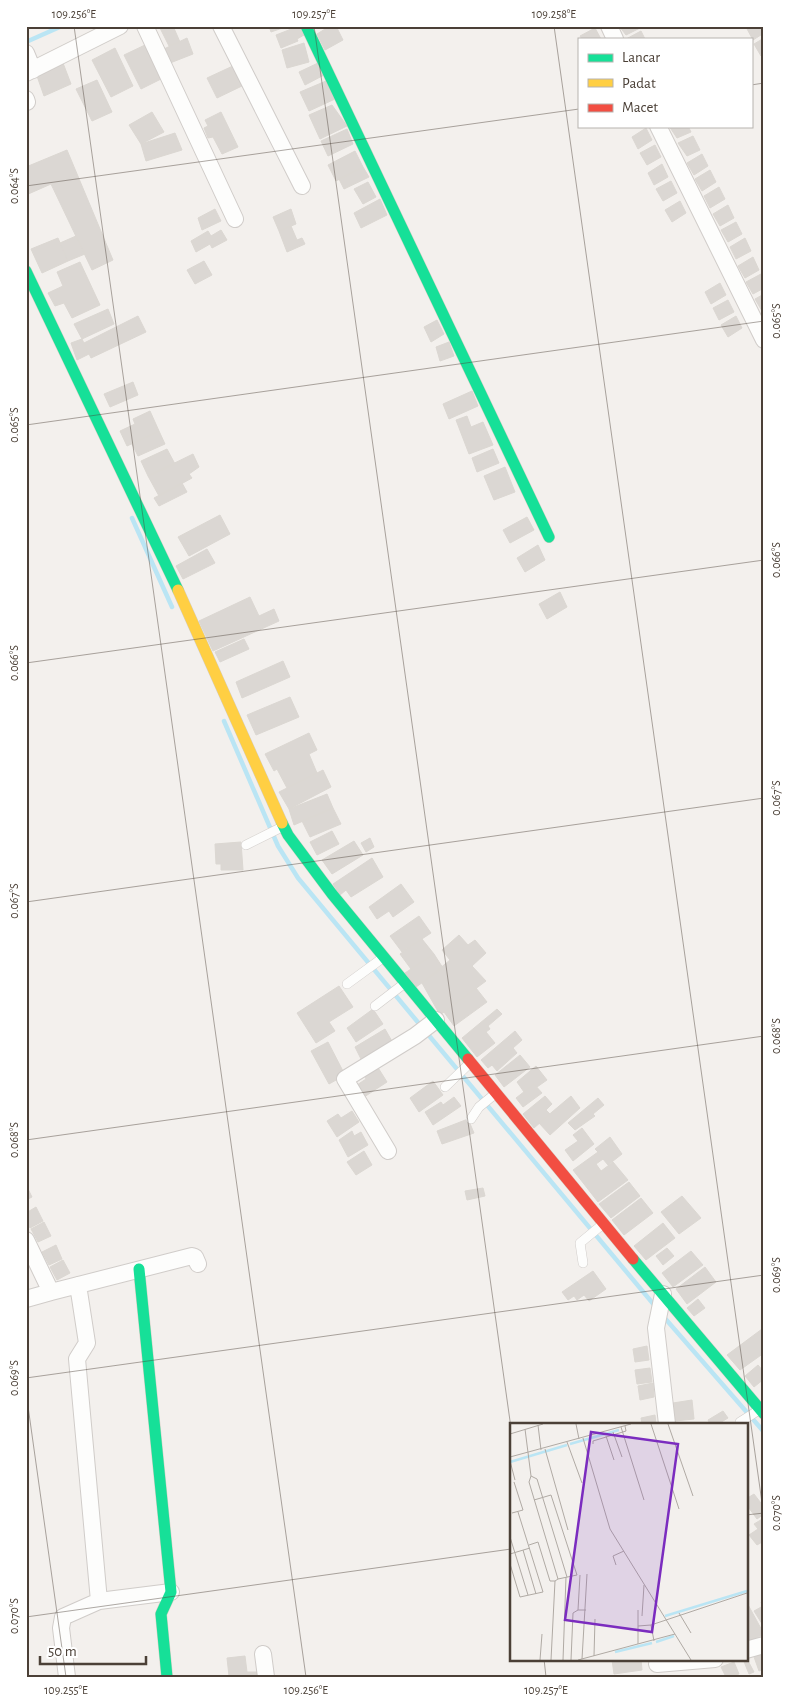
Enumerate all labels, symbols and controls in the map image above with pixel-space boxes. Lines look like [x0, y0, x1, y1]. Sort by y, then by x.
text: 109.256°E [52, 8, 96, 20]
text: 109.257°E [292, 8, 336, 20]
text: 109.258°E [532, 8, 576, 20]
legend [578, 38, 752, 128]
text: Lancar [622, 50, 660, 65]
text: Padat [622, 76, 656, 91]
text: Macet [622, 100, 658, 115]
text: 0.064°S [8, 168, 20, 204]
text: 0.065°S [770, 303, 782, 339]
text: 0.065°S [8, 407, 20, 443]
text: 0.066°S [770, 542, 782, 578]
text: 0.066°S [8, 645, 20, 681]
text: 0.067°S [770, 780, 782, 816]
text: 0.067°S [8, 883, 20, 919]
text: 0.068°S [770, 1018, 782, 1054]
text: 0.068°S [8, 1122, 20, 1158]
text: 0.069°S [770, 1257, 782, 1293]
text: 0.069°S [8, 1360, 20, 1396]
inset map [510, 1423, 748, 1660]
text: 0.070°S [770, 1495, 782, 1531]
text: 0.070°S [8, 1598, 20, 1634]
scale bar [40, 1633, 146, 1665]
text: 50 m [48, 1644, 77, 1659]
text: 109.255°E [44, 1684, 88, 1696]
text: 109.256°E [284, 1684, 328, 1696]
text: 109.257°E [524, 1684, 568, 1696]

